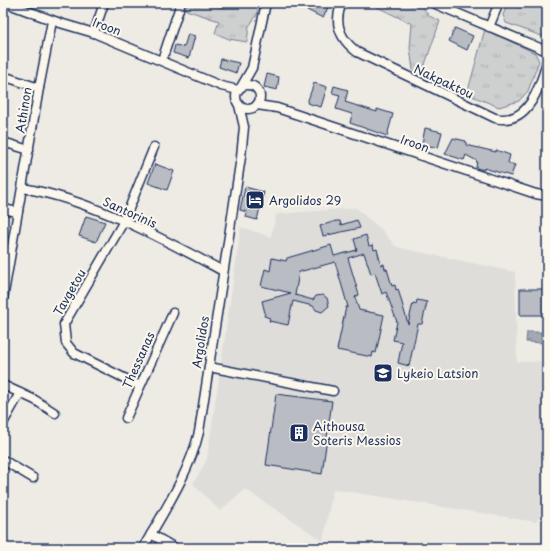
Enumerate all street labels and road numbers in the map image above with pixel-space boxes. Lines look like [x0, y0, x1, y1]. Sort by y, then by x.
street label: Iroon [90, 13, 124, 39]
street label: Nakpaktou [411, 59, 477, 103]
street label: Athinon [10, 86, 36, 134]
street label: Iroon [398, 130, 432, 156]
street label: Santorinis [100, 192, 160, 232]
street label: Tavgetou [48, 265, 90, 319]
street label: Argolidos [187, 314, 213, 369]
street label: Thessanas [117, 328, 159, 391]

